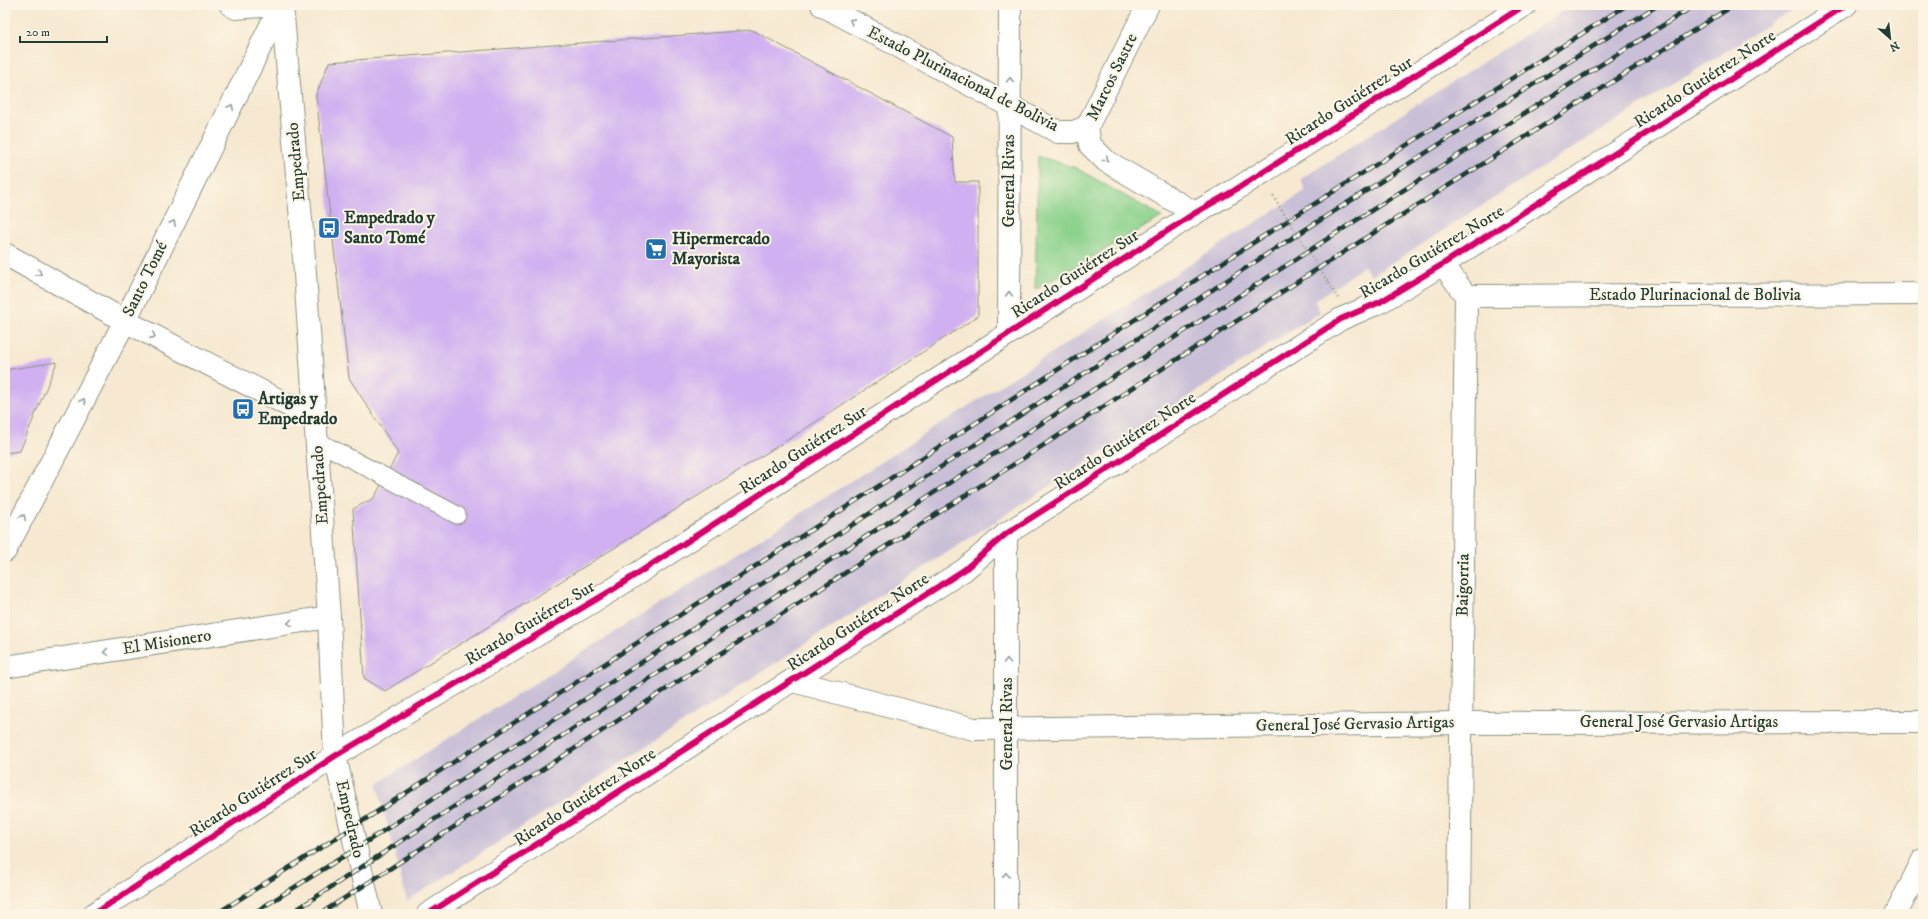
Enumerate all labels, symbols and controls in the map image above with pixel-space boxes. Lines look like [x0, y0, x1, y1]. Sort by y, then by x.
scale bar [20, 18, 107, 44]
one-way arrow [849, 18, 856, 26]
north arrow [1870, 18, 1910, 58]
street label: Estado Plurinacional de Bolivia [863, 21, 1063, 137]
text: 20 m [26, 25, 50, 40]
street label: Ricardo Gutiérrez Norte [1630, 25, 1780, 133]
street label: Marcos Sastre [1081, 30, 1143, 124]
text: N [1887, 38, 1901, 54]
street label: Ricardo Gutiérrez Sur [1281, 51, 1418, 151]
one-way arrow [1006, 77, 1014, 83]
one-way arrow [226, 103, 234, 111]
street label: Empedrado [282, 122, 310, 202]
street label: General Rivas [998, 134, 1020, 228]
one-way arrow [1101, 155, 1108, 162]
street label: Ricardo Gutiérrez Norte [1356, 200, 1508, 304]
place label: Empedrado y Santo Tomé [344, 207, 436, 249]
bus stop icon: Empedrado y Santo Tomé [316, 215, 342, 241]
one-way arrow [168, 220, 176, 227]
street label: Ricardo Gutiérrez Sur [1007, 224, 1144, 324]
place label: Hipermercado Mayorista [672, 228, 770, 270]
supermarket icon: Hipermercado Mayorista [643, 236, 669, 262]
street label: Santo Tomé [117, 238, 173, 320]
one-way arrow [35, 269, 42, 276]
street label: Estado Plurinacional de Bolivia [1589, 284, 1802, 306]
one-way arrow [1005, 291, 1013, 297]
one-way arrow [149, 331, 156, 338]
street label: Ricardo Gutiérrez Norte [1050, 387, 1200, 495]
place label: Artigas y Empedrado [257, 388, 337, 430]
bus stop icon: Artigas y Empedrado [230, 396, 256, 422]
one-way arrow [78, 398, 86, 406]
street label: Ricardo Gutiérrez Sur [735, 400, 872, 500]
street label: Empedrado [306, 445, 334, 525]
one-way arrow [18, 514, 26, 521]
street label: Baigorria [1451, 552, 1475, 617]
street label: Ricardo Gutiérrez Norte [783, 568, 933, 676]
street label: Ricardo Gutiérrez Sur [461, 575, 600, 671]
one-way arrow [287, 618, 293, 627]
street label: El Misionero [121, 624, 213, 660]
one-way arrow [103, 647, 110, 656]
one-way arrow [1003, 658, 1011, 664]
street label: General Rivas [996, 677, 1018, 771]
street label: General José Gervasio Artigas [1256, 711, 1455, 737]
street label: General José Gervasio Artigas [1580, 711, 1779, 733]
street label: Ricardo Gutiérrez Sur [185, 743, 322, 843]
street label: Ricardo Gutiérrez Norte [510, 743, 660, 851]
street label: Empedrado [330, 778, 370, 860]
one-way arrow [1002, 872, 1010, 878]

